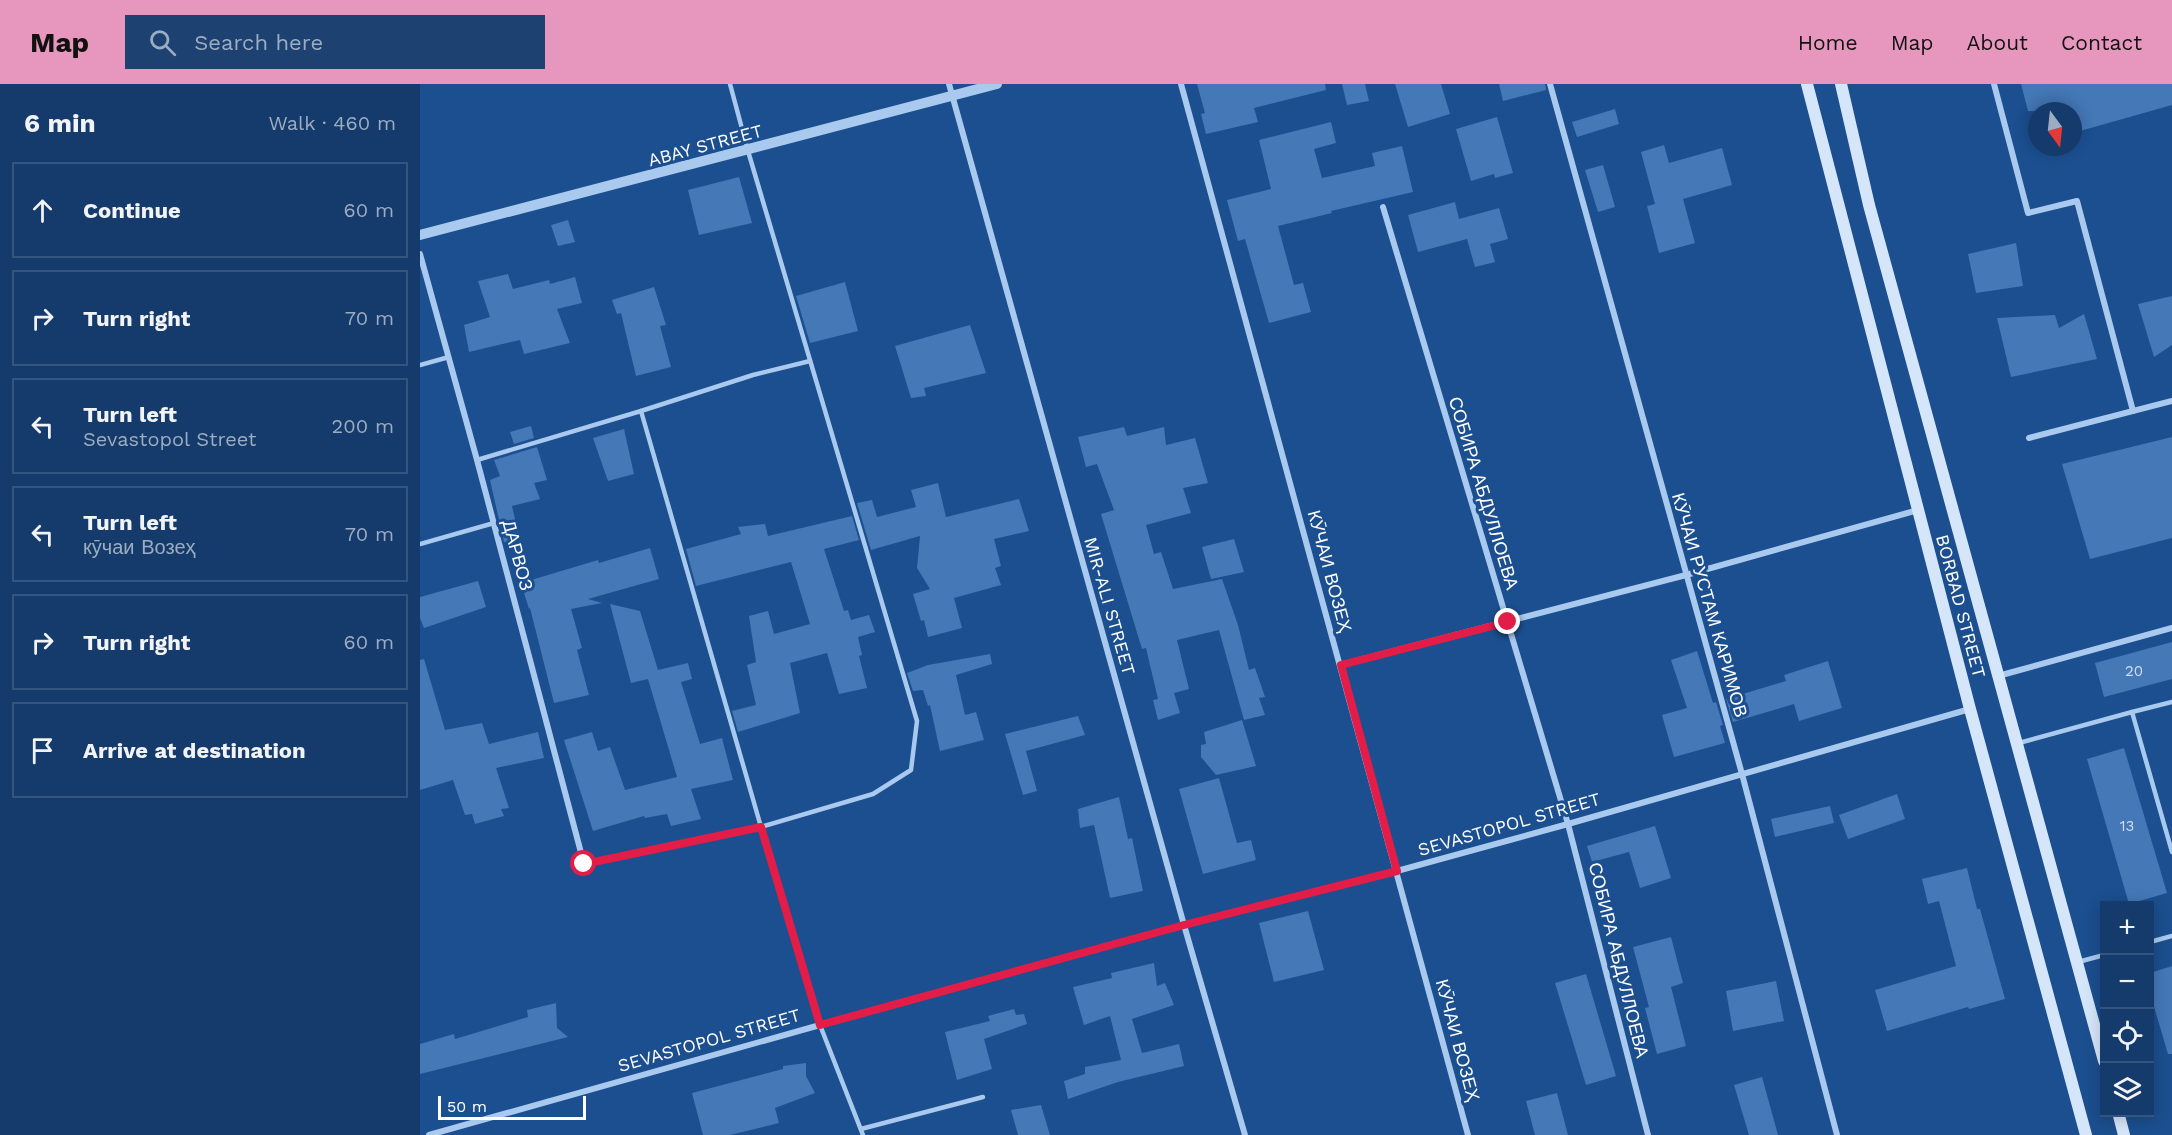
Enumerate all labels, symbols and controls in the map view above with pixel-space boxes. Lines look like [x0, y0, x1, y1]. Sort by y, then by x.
search box [125, 15, 545, 69]
text: Map [30, 26, 89, 59]
icon: search [146, 26, 179, 59]
text: Search here [194, 30, 323, 55]
text: Home [1798, 30, 1858, 55]
text: Map [1891, 30, 1934, 55]
text: About [1967, 30, 2028, 55]
text: Contact [2061, 30, 2142, 55]
north arrow [2028, 102, 2082, 156]
text: 6 min [24, 108, 96, 138]
text: Walk · 460 m [268, 111, 396, 135]
street label: ABAY STREET [646, 120, 765, 170]
icon: ahead [26, 194, 59, 227]
text: Continue [83, 198, 181, 223]
text: 60 m [344, 198, 394, 222]
icon: right [26, 302, 59, 335]
text: Turn right [83, 306, 190, 331]
text: 70 m [345, 306, 394, 330]
street label: СОБИРА АБДУЛЛОЕВА [1445, 394, 1523, 592]
text: Turn left [83, 402, 177, 427]
icon: left [26, 410, 59, 443]
text: 200 m [332, 414, 394, 438]
text: Sevastopol Street [83, 427, 256, 451]
street label: КӮЧАИ РУСТАМ КАРИМОВ [1668, 490, 1752, 720]
street label: КӮЧАИ ВОЗЕҲ [1304, 508, 1356, 634]
text: Turn left [83, 510, 177, 535]
street label: ДАРВОЗ [498, 517, 538, 593]
icon: left [26, 518, 59, 551]
text: 70 m [345, 522, 394, 546]
street label: BORBAD STREET [1932, 532, 1990, 680]
text: кӯчаи Возеҳ [83, 535, 196, 559]
street label: MIR-ALI STREET [1080, 535, 1140, 678]
route end [1494, 608, 1520, 634]
icon: right [26, 626, 59, 659]
text: Turn right [83, 630, 190, 655]
text: 60 m [344, 630, 394, 654]
house number: 20 [2125, 662, 2143, 680]
icon: arrive [26, 734, 59, 767]
text: Arrive at destination [83, 738, 306, 763]
street label: SEVASTOPOL STREET [1415, 788, 1603, 860]
house number: 13 [2120, 817, 2134, 835]
route start [570, 850, 596, 876]
street label: СОБИРА АБДУЛЛОЕВА [1585, 860, 1653, 1060]
map controls [2100, 901, 2154, 1117]
button: + [2100, 901, 2154, 955]
button: − [2100, 955, 2154, 1009]
street label: КӮЧАИ ВОЗЕҲ [1432, 977, 1484, 1103]
street label: SEVASTOPOL STREET [615, 1004, 803, 1076]
button: locate [2100, 1009, 2154, 1063]
button: layers [2100, 1063, 2154, 1117]
scale bar [438, 1093, 586, 1120]
text: 50 m [447, 1097, 487, 1116]

